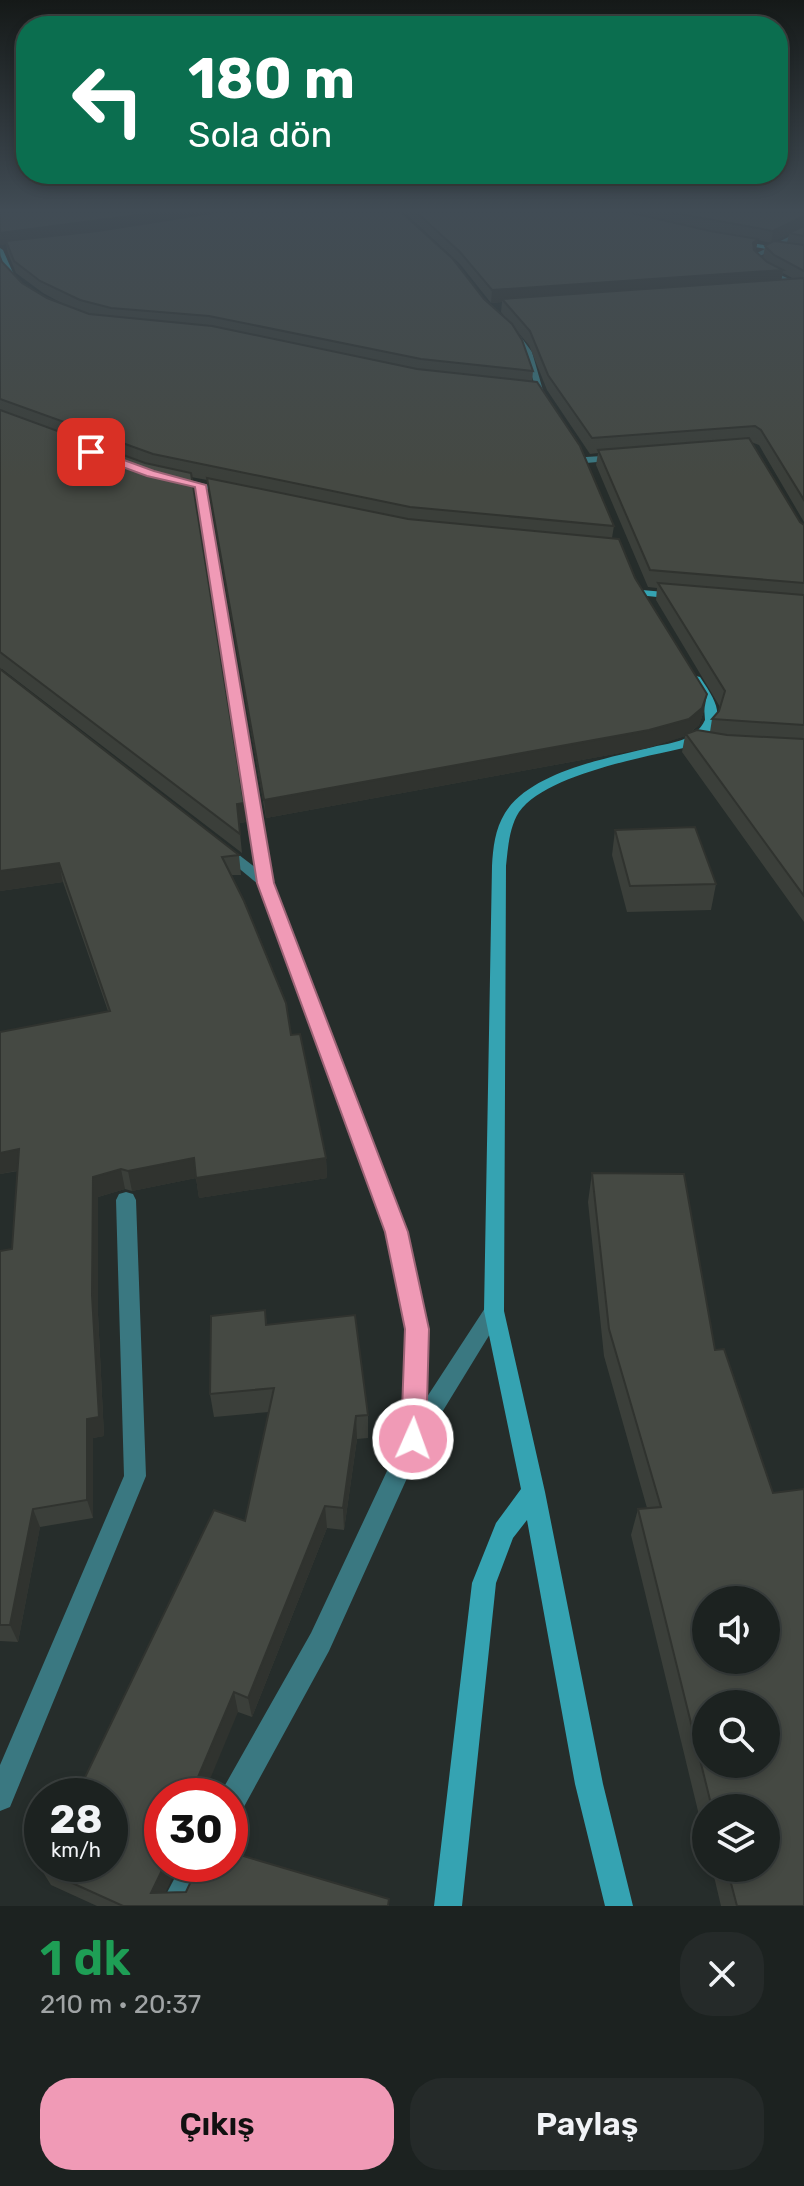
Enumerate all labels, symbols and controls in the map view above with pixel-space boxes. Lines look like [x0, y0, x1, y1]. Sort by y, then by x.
text: 180 m [188, 46, 355, 112]
icon: left [56, 48, 160, 152]
text: Sola dön [188, 113, 332, 156]
pin [57, 418, 125, 486]
icon: arrive [69, 430, 113, 474]
position arrow [371, 1397, 455, 1481]
map controls [692, 1586, 780, 1882]
button: sound [692, 1586, 780, 1674]
button: search [692, 1690, 780, 1778]
speed limit sign: 30 [144, 1778, 248, 1882]
button: layers [692, 1794, 780, 1882]
text: 28 [49, 1796, 103, 1843]
text: km/h [51, 1838, 101, 1862]
text: 1 dk [40, 1930, 131, 1987]
button: close [680, 1932, 764, 2016]
text: 210 m · 20:37 [40, 1989, 201, 2020]
button: Çıkış [40, 2078, 394, 2170]
button: Paylaş [410, 2078, 764, 2170]

